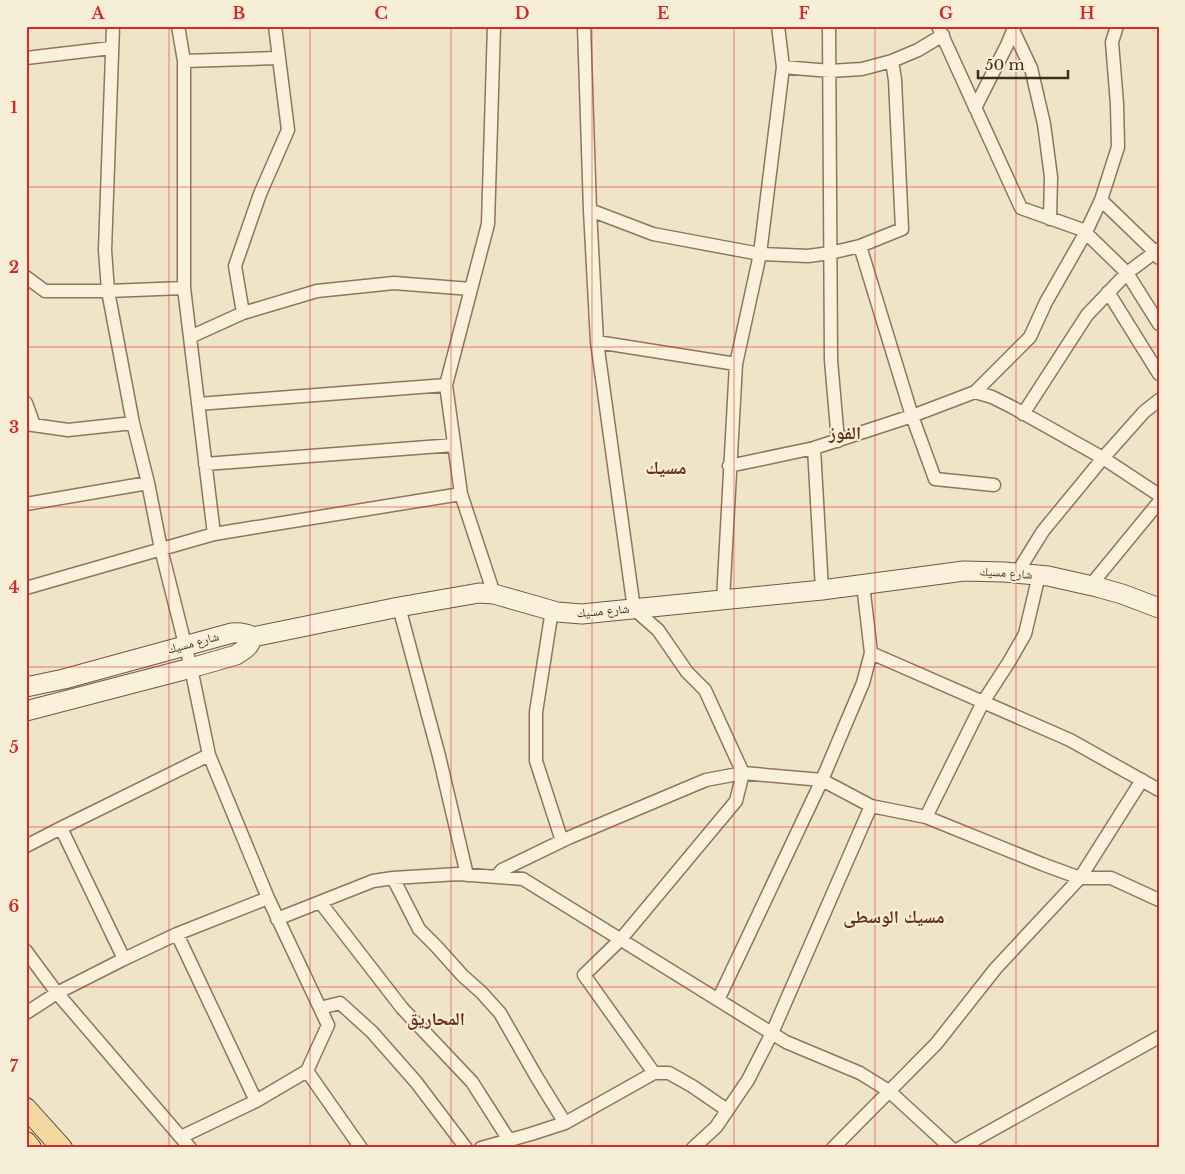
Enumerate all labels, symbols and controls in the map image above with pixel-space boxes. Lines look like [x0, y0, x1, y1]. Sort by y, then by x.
text: A [91, 3, 106, 23]
text: B [233, 3, 246, 23]
text: C [374, 3, 388, 23]
text: D [515, 3, 529, 23]
text: E [657, 3, 669, 23]
text: F [798, 3, 810, 23]
text: G [939, 3, 953, 23]
text: H [1079, 3, 1095, 23]
scale bar [978, 48, 1068, 80]
text: 50 m [985, 55, 1025, 74]
text: 1 [11, 97, 18, 117]
text: 2 [9, 257, 19, 277]
text: 3 [9, 417, 19, 437]
district label: الفوز [828, 422, 861, 444]
district label: مسيك [646, 457, 686, 479]
street label: شارع مسيك [979, 563, 1033, 583]
text: 4 [9, 577, 19, 597]
street label: شارع مسيك [576, 601, 630, 621]
street label: شارع مسيك [165, 628, 221, 658]
text: 5 [9, 737, 19, 757]
text: 6 [9, 896, 20, 916]
district label: مسيك الوسطى [843, 906, 945, 928]
district label: المحاريق [407, 1008, 465, 1030]
text: 7 [10, 1056, 19, 1076]

